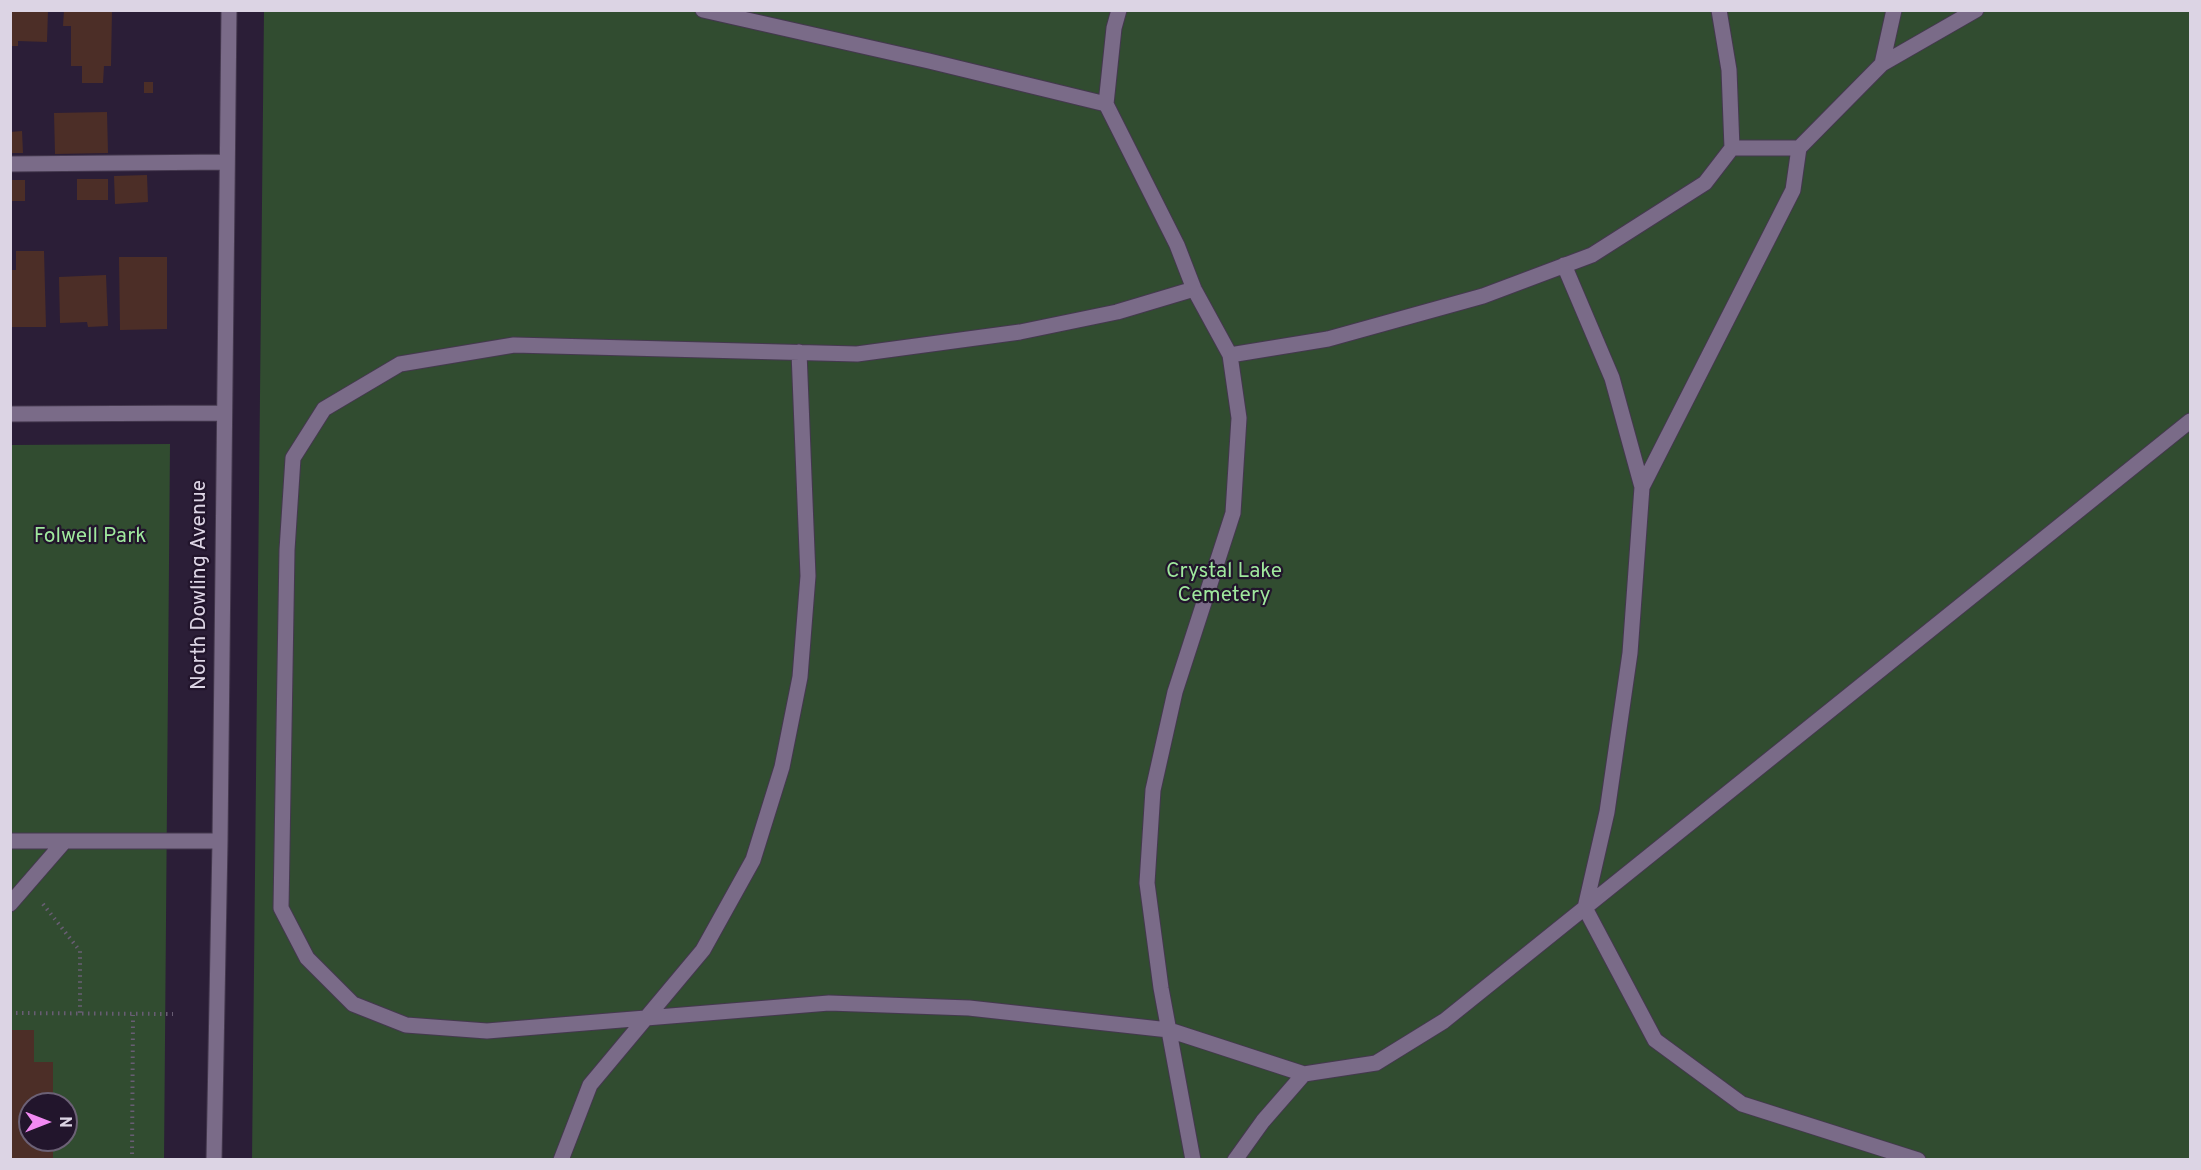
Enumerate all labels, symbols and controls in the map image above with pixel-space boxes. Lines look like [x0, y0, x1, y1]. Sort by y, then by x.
street label: North Dowling Avenue [188, 480, 214, 690]
park label: Folwell Park [34, 525, 146, 551]
park label: Crystal Lake Cemetery [1166, 560, 1282, 610]
north arrow [18, 1092, 78, 1152]
text: N [54, 1116, 74, 1128]

